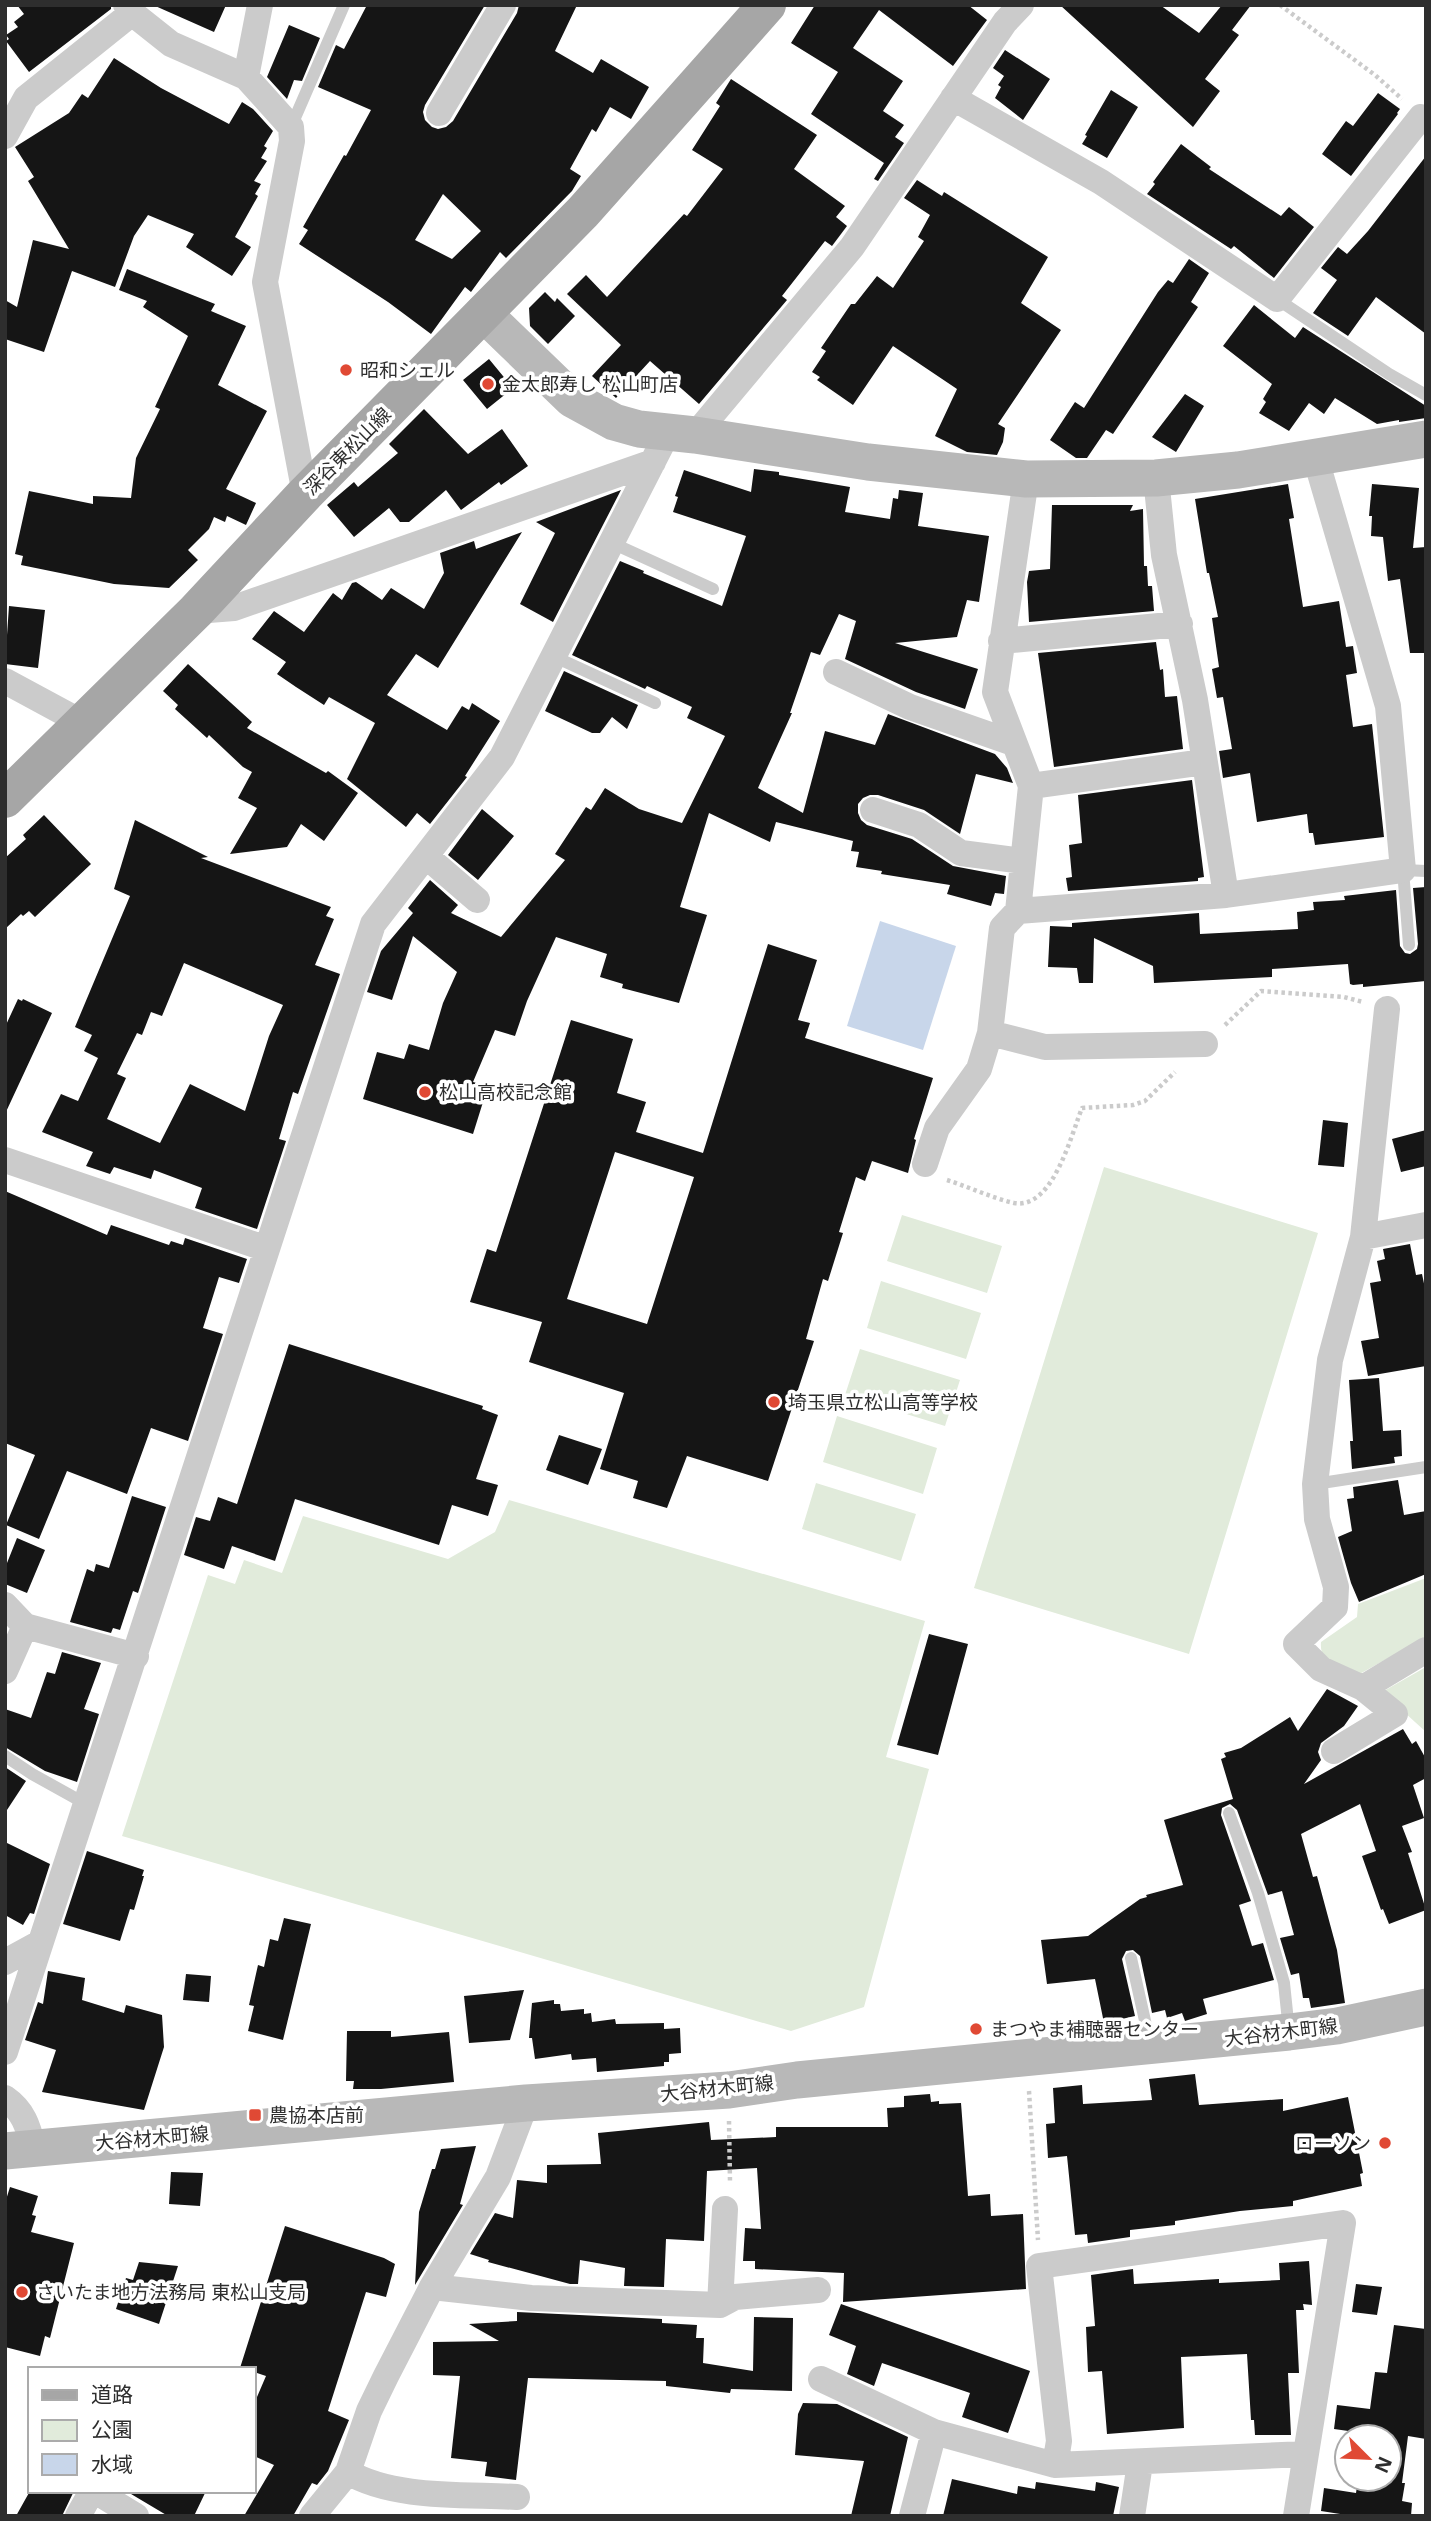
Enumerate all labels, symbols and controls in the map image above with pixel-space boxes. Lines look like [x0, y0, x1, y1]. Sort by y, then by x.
place label: 昭和シェル [360, 357, 455, 383]
marker: 昭和シェル [338, 362, 354, 378]
place label: 金太郎寿し 松山町店 [502, 371, 678, 397]
marker: 金太郎寿し 松山町店 [480, 376, 496, 392]
street label: 深谷東松山線 [297, 401, 397, 501]
place label: 松山高校記念館 [439, 1079, 572, 1105]
marker: 松山高校記念館 [417, 1084, 433, 1100]
place label: 埼玉県立松山高等学校 [788, 1389, 978, 1415]
marker: 埼玉県立松山高等学校 [766, 1394, 782, 1410]
street label: 大谷材木町線 [1223, 2012, 1339, 2052]
place label: まつやま補聴器センター [990, 2016, 1199, 2042]
marker: まつやま補聴器センター [968, 2021, 984, 2037]
street label: 大谷材木町線 [659, 2069, 775, 2107]
place label: 農協本店前 [269, 2102, 364, 2128]
marker: 農協本店前 [247, 2107, 263, 2123]
street label: 大谷材木町線 [94, 2120, 210, 2156]
place label: ローソン [1295, 2130, 1371, 2156]
marker: ローソン [1377, 2135, 1393, 2151]
place label: さいたま地方法務局 東松山支局 [36, 2279, 306, 2305]
marker: さいたま地方法務局 東松山支局 [14, 2284, 30, 2300]
legend [28, 2367, 256, 2493]
text: 道路 [91, 2380, 133, 2408]
text: 公園 [91, 2415, 133, 2443]
north arrow [1333, 2423, 1403, 2493]
text: 水域 [91, 2450, 133, 2478]
text: N [1369, 2453, 1399, 2477]

